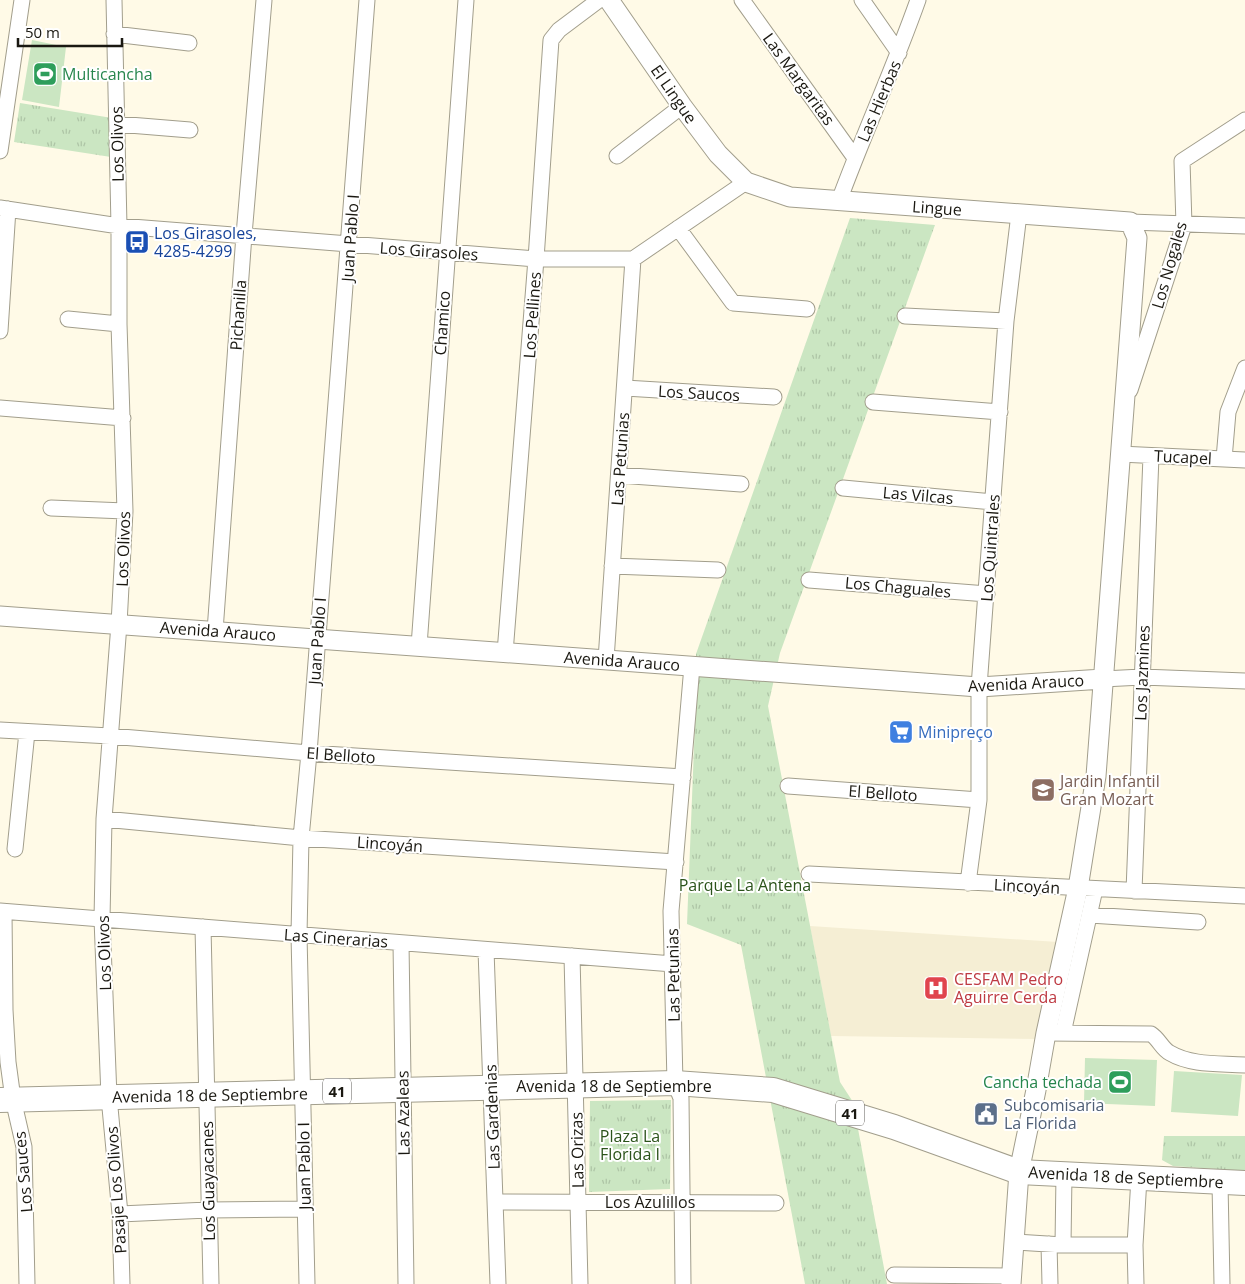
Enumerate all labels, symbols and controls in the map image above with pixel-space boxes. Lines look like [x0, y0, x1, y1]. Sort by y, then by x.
scale bar [18, 15, 121, 47]
text: 50 m [25, 22, 60, 42]
street label: Las Margaritas [758, 28, 840, 130]
street label: Las Hierbas [852, 57, 906, 145]
street label: El Lingue [646, 60, 702, 128]
sports icon: Multicancha [32, 61, 58, 87]
place label: Multicancha [62, 63, 153, 85]
street label: Los Olivos [105, 106, 129, 182]
street label: Juan Pablo I [336, 194, 364, 284]
street label: Lingue [911, 195, 963, 221]
street label: Los Nogales [1146, 219, 1192, 311]
place label: Los Girasoles, 4285-4299 [154, 222, 257, 262]
bus stop icon: Los Girasoles, 4285-4299 [124, 229, 150, 255]
street label: Los Girasoles [379, 237, 479, 265]
street label: Los Pellines [518, 271, 546, 359]
street label: Pichanilla [225, 279, 251, 351]
street label: Chamico [429, 290, 455, 356]
street label: Los Saucos [657, 380, 741, 406]
street label: Las Petunias [606, 412, 634, 506]
street label: Tucapel [1153, 444, 1213, 470]
street label: Las Vilcas [882, 481, 954, 509]
street label: Los Quintrales [975, 494, 1005, 602]
street label: Los Olivos [111, 511, 135, 587]
street label: Los Chaguales [844, 571, 952, 603]
street label: Juan Pablo I [303, 597, 331, 687]
street label: Avenida Arauco [159, 616, 277, 646]
street label: Los Jazmines [1129, 625, 1155, 721]
street label: Avenida Arauco [563, 646, 681, 676]
street label: Avenida Arauco [967, 669, 1085, 697]
supermarket icon: Minipreço [888, 719, 914, 745]
place label: Minipreço [918, 721, 993, 743]
street label: El Belloto [306, 742, 376, 768]
place label: Jardin Infantil Gran Mozart [1058, 770, 1160, 810]
school or university icon: Jardin Infantil Gran Mozart [1030, 777, 1056, 803]
street label: El Belloto [848, 780, 918, 806]
street label: Lincoyán [356, 831, 424, 857]
street label: Lincoyán [993, 873, 1061, 899]
park label: Parque La Antena [679, 874, 811, 896]
street label: Los Olivos [92, 915, 116, 991]
street label: Las Cinerarias [283, 923, 389, 953]
street label: Las Petunias [661, 928, 685, 1022]
place label: CESFAM Pedro Aguirre Cerda [954, 968, 1063, 1008]
hospital icon: CESFAM Pedro Aguirre Cerda [923, 975, 949, 1001]
street label: Las Gardenias [479, 1064, 505, 1170]
sports icon: Cancha techada [1107, 1069, 1133, 1095]
street label: Las Azaleas [391, 1070, 415, 1156]
place label: Cancha techada [983, 1071, 1102, 1093]
street label: Avenida 18 de Septiembre [516, 1075, 712, 1097]
road number: 41 [323, 1078, 351, 1104]
street label: Avenida 18 de Septiembre [112, 1082, 308, 1108]
place label: Subcomisaria La Florida [1004, 1094, 1105, 1134]
road number: 41 [836, 1100, 864, 1126]
public building icon: Subcomisaria La Florida [973, 1101, 999, 1127]
street label: Las Orizas [565, 1112, 589, 1188]
street label: Los Guayacanes [196, 1121, 220, 1241]
street label: Juan Pablo I [292, 1122, 316, 1212]
park label: Plaza La Florida I [600, 1125, 660, 1165]
street label: Pasaje Los Olivos [101, 1126, 131, 1254]
street label: Los Sauces [8, 1130, 38, 1214]
street label: Avenida 18 de Septiembre [1028, 1161, 1224, 1193]
street label: Los Azulillos [605, 1191, 695, 1213]

